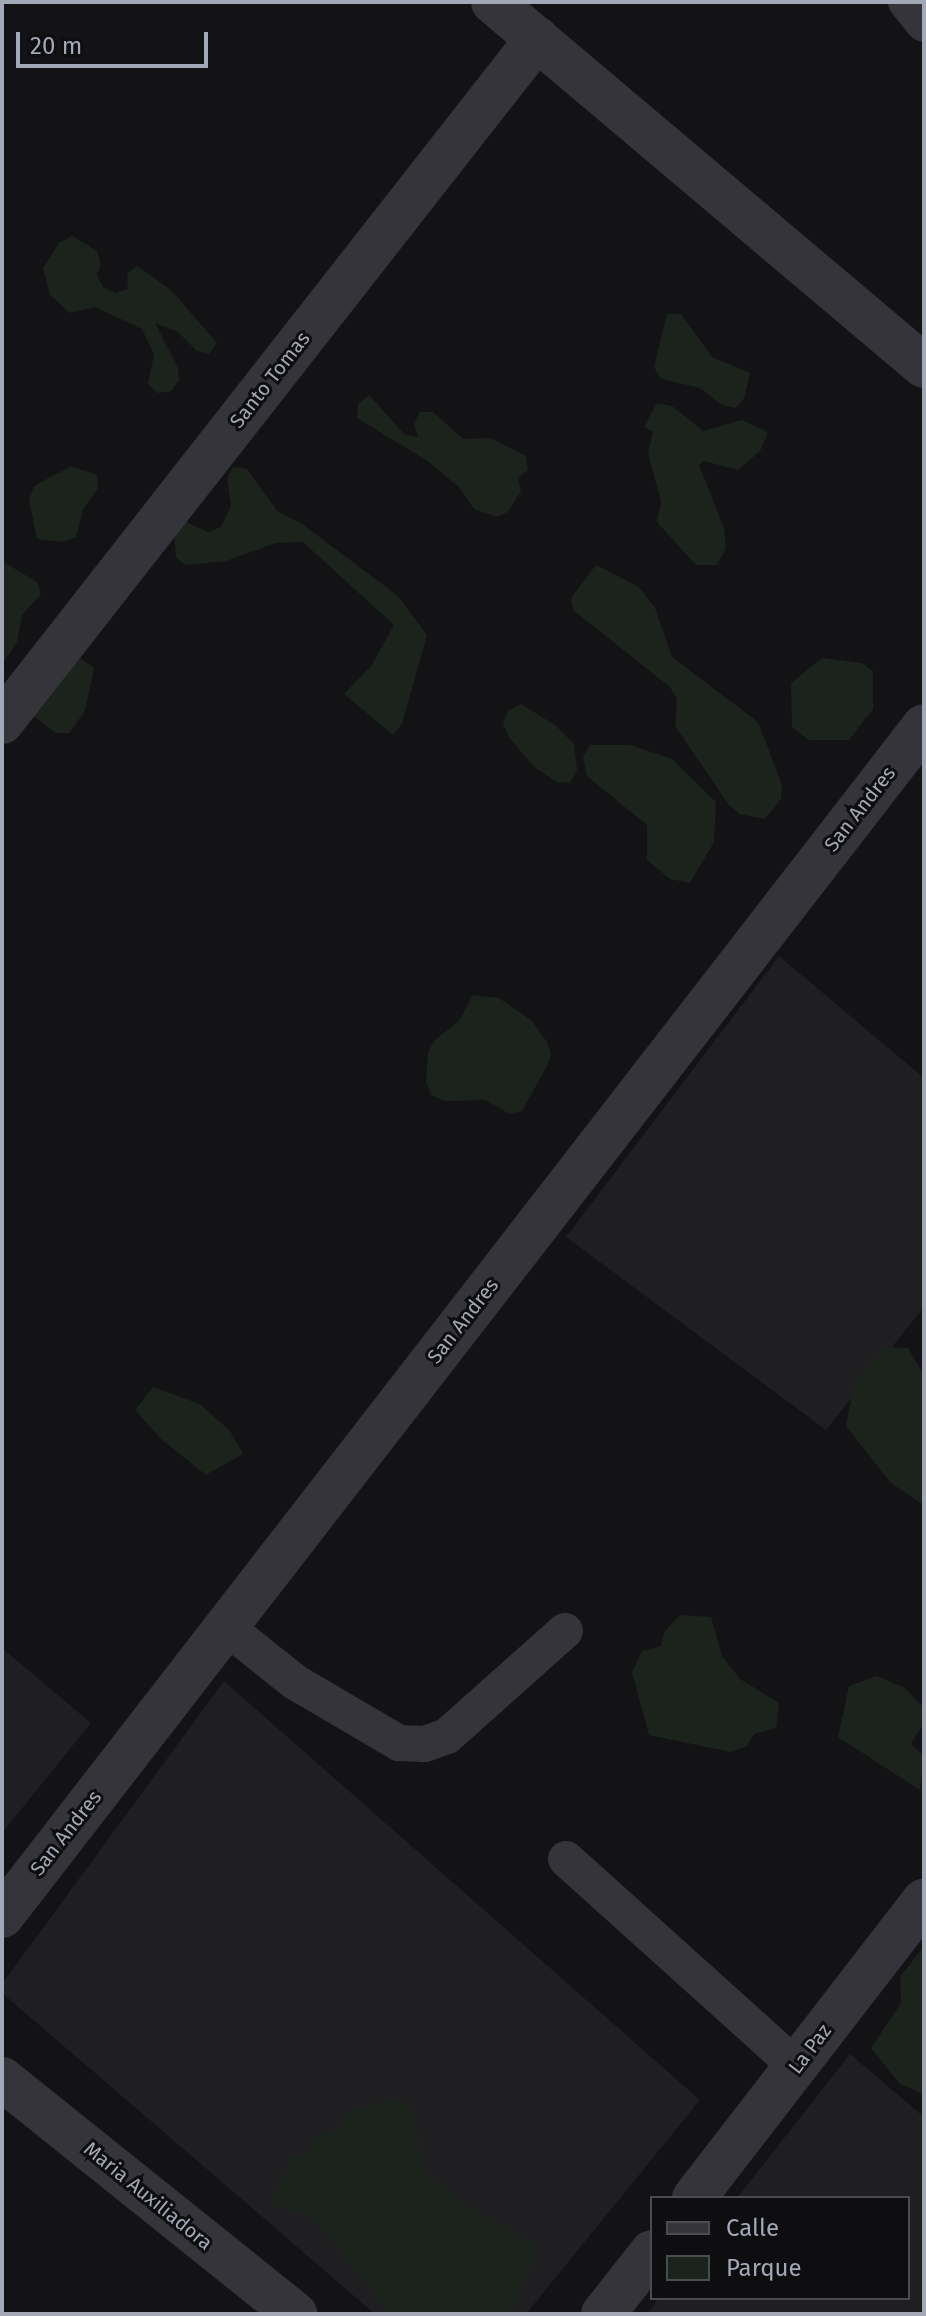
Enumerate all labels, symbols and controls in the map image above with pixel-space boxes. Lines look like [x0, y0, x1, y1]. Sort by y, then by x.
scale bar [20, 16, 212, 66]
text: 20 m [30, 32, 82, 60]
street label: Santo Tomas [225, 327, 315, 433]
street label: San Andres [819, 762, 901, 856]
street label: San Andres [422, 1274, 504, 1368]
street label: San Andres [25, 1786, 107, 1880]
street label: La Paz [784, 2019, 836, 2079]
street label: Maria Auxiliadora [79, 2137, 217, 2255]
legend [650, 2196, 910, 2300]
text: Calle [726, 2214, 779, 2242]
text: Parque [726, 2254, 802, 2282]

